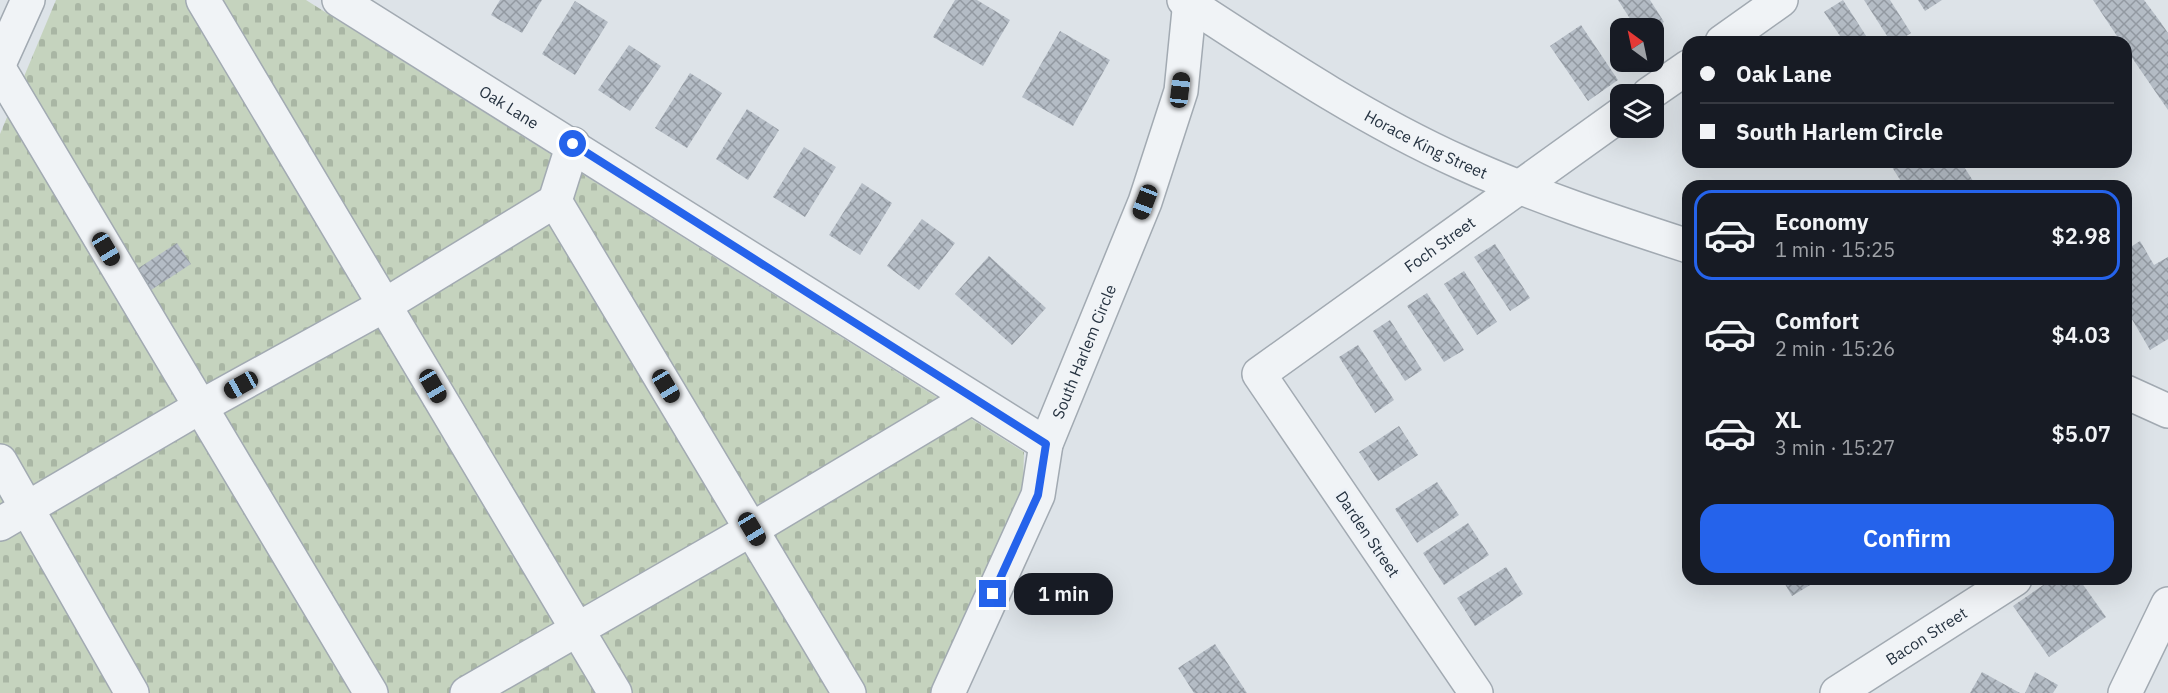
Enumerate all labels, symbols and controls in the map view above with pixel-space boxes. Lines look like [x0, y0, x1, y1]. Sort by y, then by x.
north arrow [1610, 18, 1664, 72]
map controls [1610, 18, 1664, 138]
text: Oak Lane [1736, 59, 1832, 88]
car [1169, 71, 1191, 109]
street label: Oak Lane [476, 81, 543, 133]
button: layers [1610, 84, 1664, 138]
street label: Horace King Street [1361, 105, 1490, 183]
text: South Harlem Circle [1736, 117, 1943, 146]
route start [559, 130, 586, 157]
car [1130, 182, 1160, 222]
text: Economy [1775, 207, 1869, 236]
icon: car [1703, 208, 1757, 262]
street label: Foch Street [1400, 212, 1479, 277]
text: $2.98 [2052, 221, 2111, 250]
car [89, 229, 123, 269]
text: 1 min · 15:25 [1775, 236, 1895, 263]
street label: South Harlem Circle [1047, 281, 1120, 422]
text: Comfort [1775, 306, 1859, 335]
icon: car [1703, 307, 1757, 361]
text: $4.03 [2052, 320, 2111, 349]
text: 2 min · 15:26 [1775, 335, 1895, 362]
car [416, 366, 450, 406]
car [649, 366, 683, 406]
car [221, 368, 261, 402]
text: XL [1775, 405, 1801, 434]
icon: car [1703, 406, 1757, 460]
text: $5.07 [2052, 419, 2111, 448]
text: 3 min · 15:27 [1775, 434, 1895, 461]
street label: Darden Street [1332, 487, 1404, 581]
button: Confirm [1700, 504, 2114, 573]
car [735, 509, 769, 549]
callout: 1 min [1014, 573, 1113, 615]
route end [979, 580, 1006, 607]
text: 1 min [1038, 580, 1089, 607]
street label: Bacon Street [1882, 602, 1971, 669]

